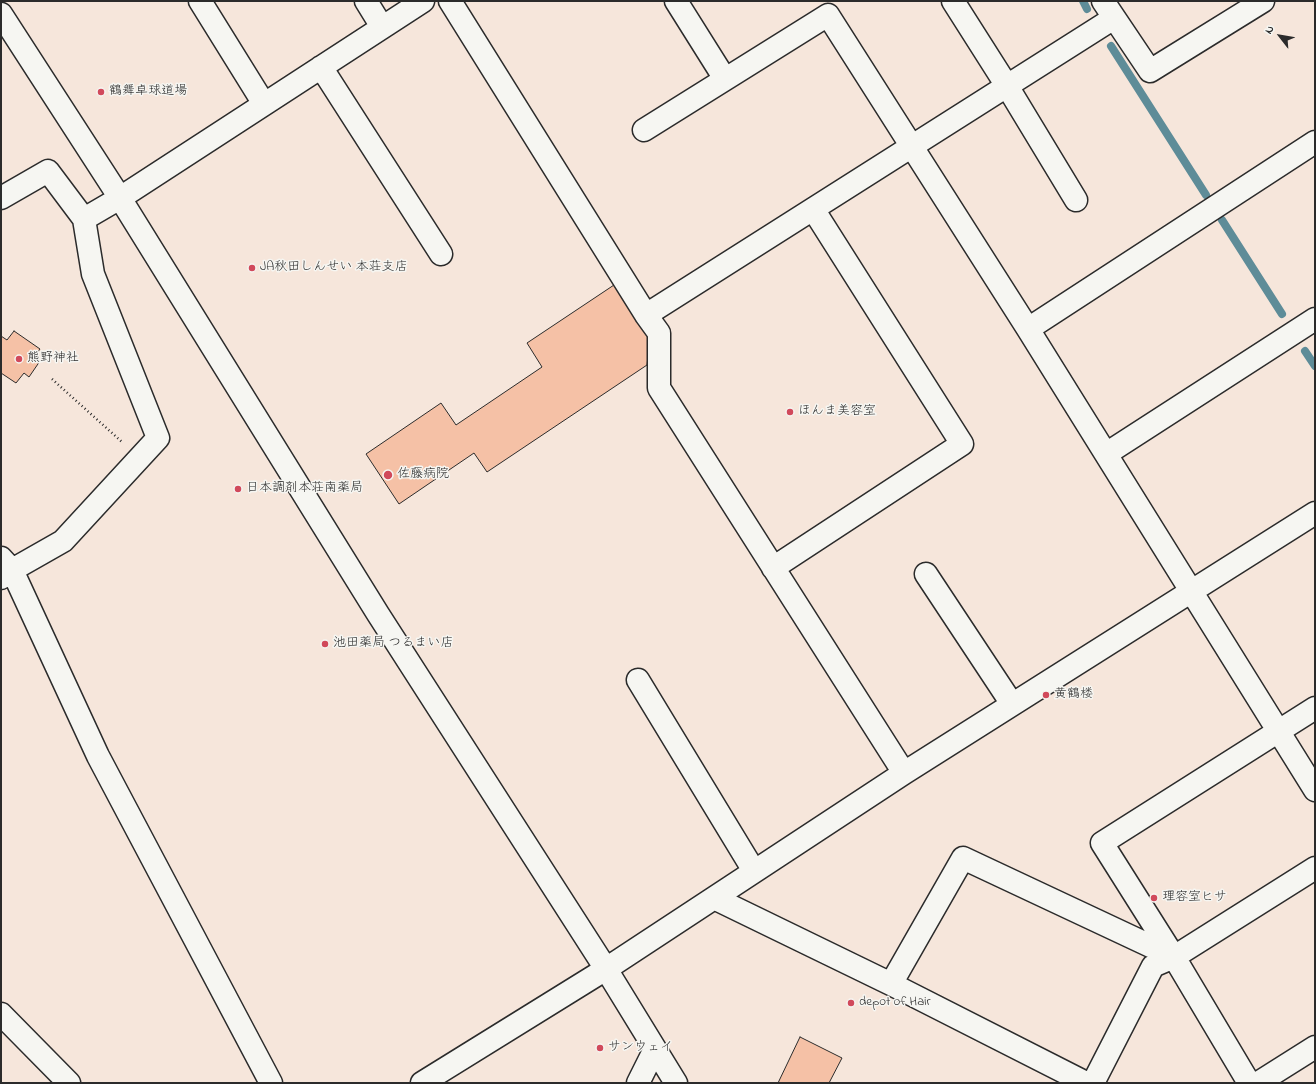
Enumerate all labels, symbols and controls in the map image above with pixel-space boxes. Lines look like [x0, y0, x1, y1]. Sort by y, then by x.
north arrow [1260, 16, 1300, 56]
text: N [1261, 23, 1278, 37]
place label: 鶴舞卓球道場 [109, 84, 187, 100]
marker: 鶴舞卓球道場 [96, 87, 106, 97]
place label: JA秋田しんせい 本荘支店 [260, 260, 408, 276]
marker: JA秋田しんせい 本荘支店 [247, 263, 257, 273]
place label: 熊野神社 [27, 351, 79, 367]
marker: 熊野神社 [14, 354, 24, 364]
place label: ほんま美容室 [798, 404, 876, 420]
marker: ほんま美容室 [785, 407, 795, 417]
place label: 佐藤病院 [397, 467, 449, 483]
marker: 佐藤病院 [382, 469, 394, 481]
place label: 日本調剤本荘南薬局 [246, 481, 363, 497]
marker: 日本調剤本荘南薬局 [233, 484, 243, 494]
place label: 池田薬局 つるまい店 [333, 636, 453, 652]
marker: 池田薬局 つるまい店 [320, 639, 330, 649]
place label: 黄鶴楼 [1054, 687, 1093, 703]
marker: 黄鶴楼 [1041, 690, 1051, 700]
place label: 理容室ヒサ [1162, 890, 1227, 906]
marker: 理容室ヒサ [1149, 893, 1159, 903]
place label: depot of Hair [859, 995, 931, 1011]
marker: depot of Hair [846, 998, 856, 1008]
place label: サンウェイ [608, 1040, 673, 1056]
marker: サンウェイ [595, 1043, 605, 1053]

